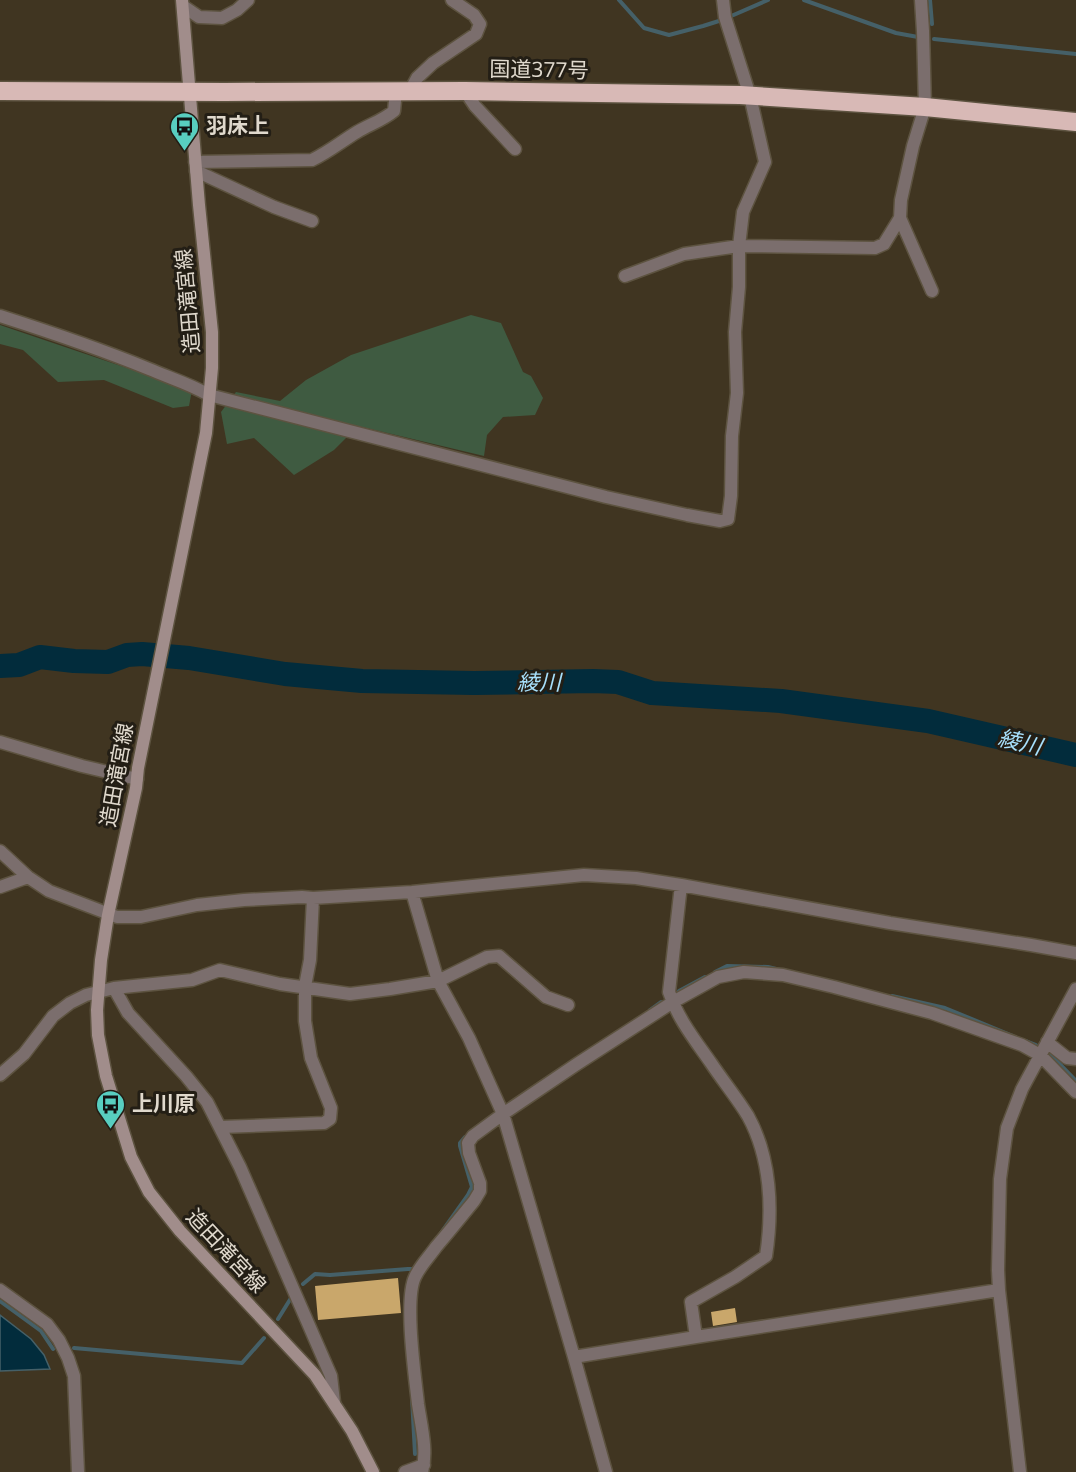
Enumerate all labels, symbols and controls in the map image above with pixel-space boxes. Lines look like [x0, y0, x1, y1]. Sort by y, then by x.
street label: 国道377号 [489, 54, 589, 84]
bus stop icon: 羽床上 [169, 110, 201, 152]
place label: 羽床上 [206, 111, 269, 139]
street label: 造田滝宮線 [168, 248, 206, 355]
water label: 綾川 [517, 666, 563, 696]
street label: 造田滝宮線 [93, 721, 139, 829]
water label: 綾川 [995, 721, 1047, 761]
bus stop icon: 上川原 [95, 1088, 127, 1130]
place label: 上川原 [132, 1089, 195, 1117]
street label: 造田滝宮線 [181, 1202, 273, 1298]

